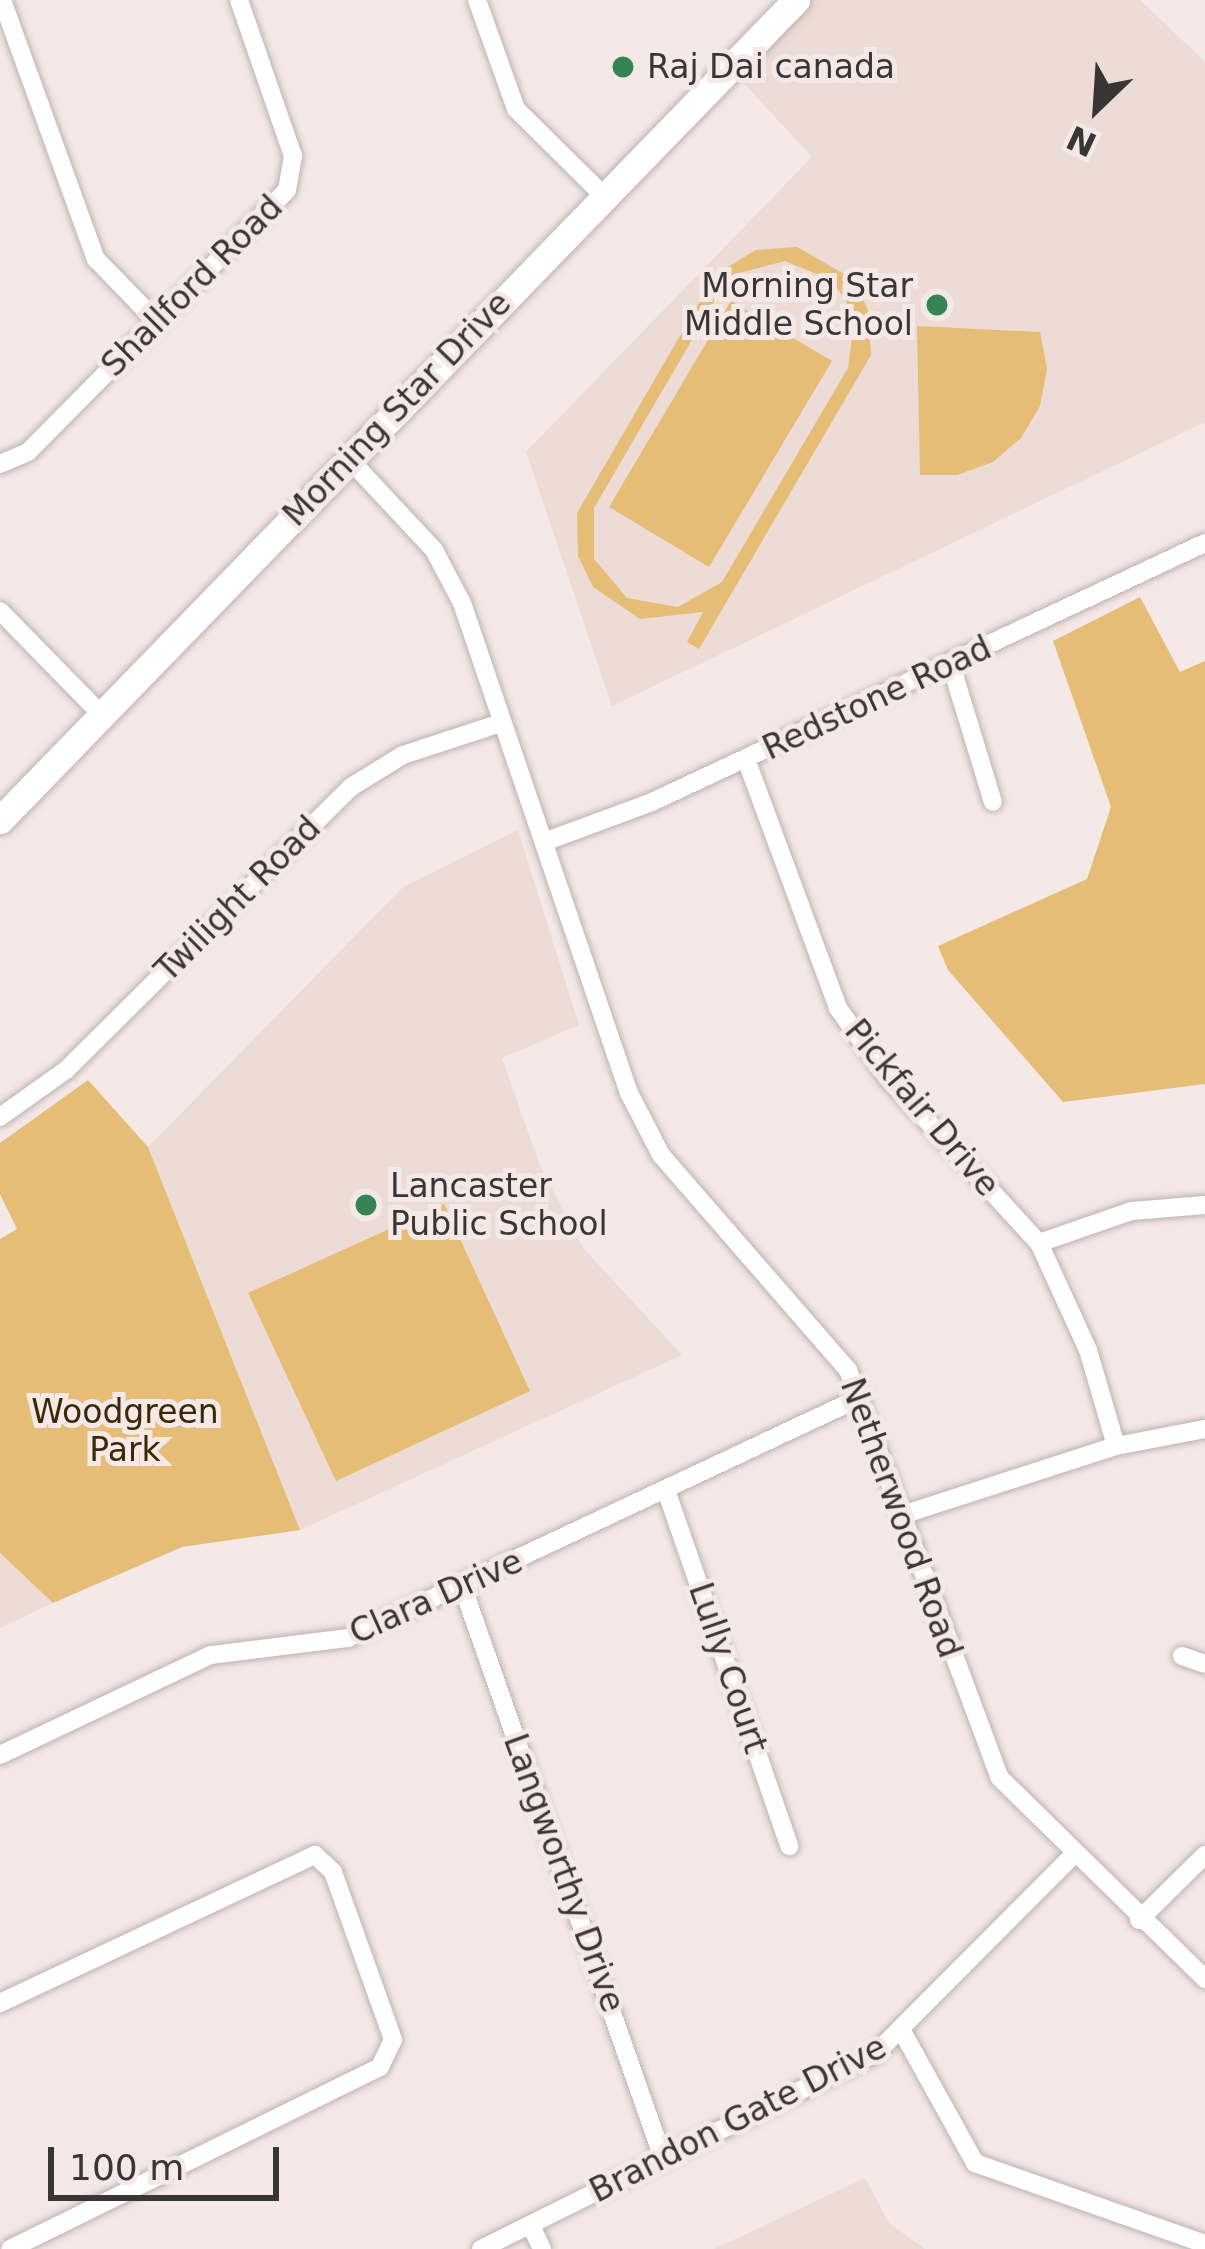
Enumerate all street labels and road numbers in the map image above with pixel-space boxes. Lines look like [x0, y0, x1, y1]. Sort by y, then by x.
street label: Shallford Road [93, 187, 291, 385]
street label: Morning Star Drive [275, 284, 519, 534]
street label: Redstone Road [756, 628, 998, 768]
street label: Twilight Road [147, 808, 329, 990]
street label: Pickfair Drive [837, 1012, 1007, 1204]
street label: Netherwood Road [832, 1373, 970, 1663]
street label: Clara Drive [344, 1541, 528, 1653]
street label: Lully Court [680, 1578, 776, 1758]
street label: Langworthy Drive [495, 1729, 633, 2017]
street label: Brandon Gate Drive [583, 2027, 893, 2211]

